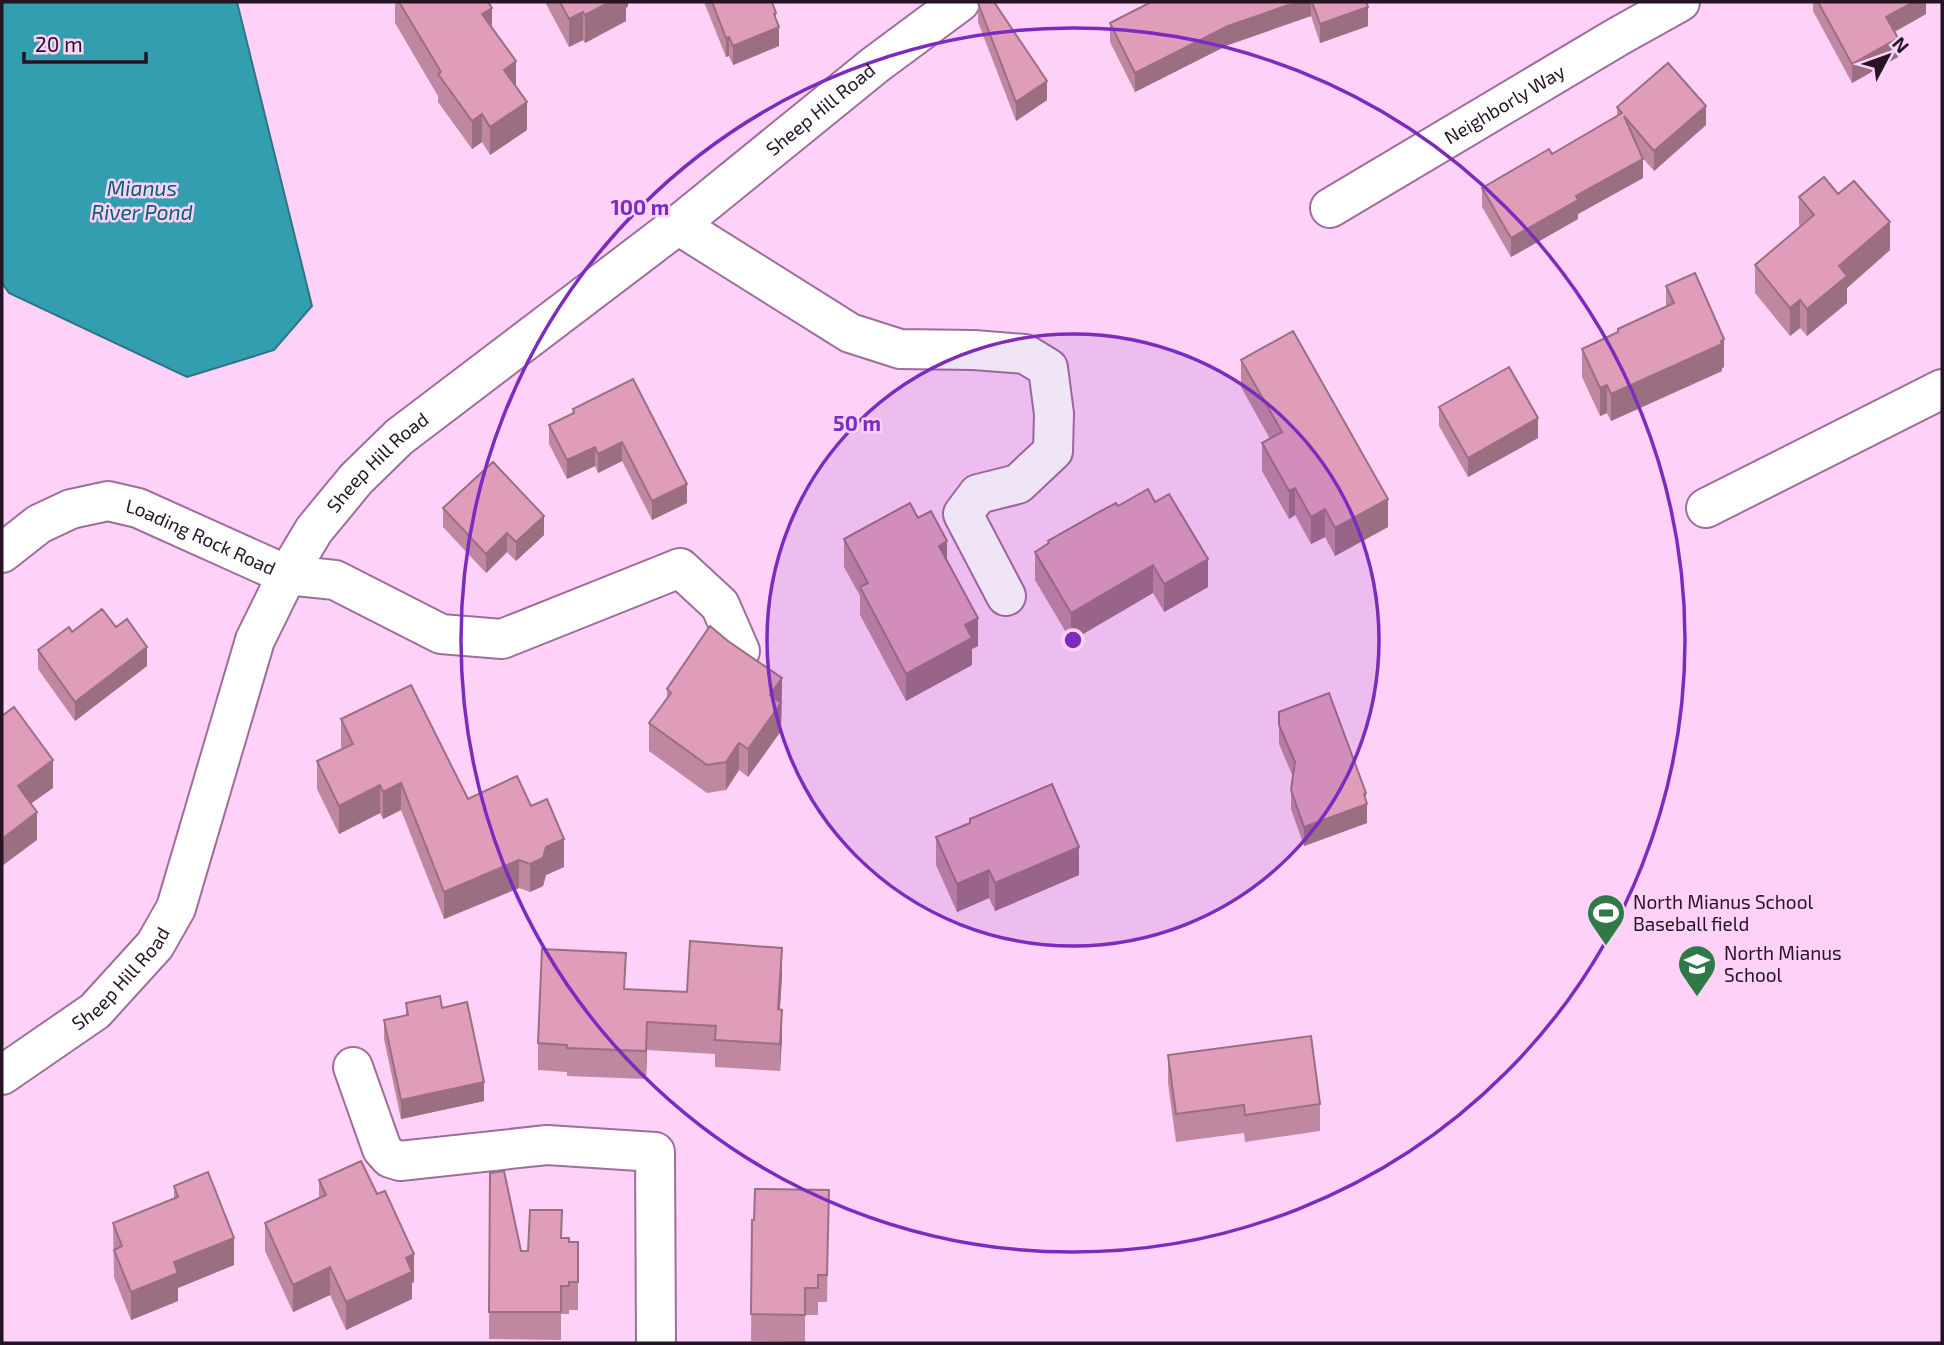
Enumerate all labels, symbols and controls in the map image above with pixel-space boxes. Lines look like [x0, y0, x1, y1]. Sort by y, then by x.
scale bar [24, 21, 147, 65]
north arrow [1853, 21, 1923, 91]
text: 20 m [35, 31, 83, 56]
text: N [1888, 32, 1914, 57]
street label: Sheep Hill Road [761, 58, 879, 160]
street label: Neighborly Way [1440, 59, 1569, 149]
water label: Mianus River Pond [91, 175, 193, 224]
text: 100 m [611, 194, 669, 219]
street label: Sheep Hill Road [321, 407, 432, 517]
text: 50 m [833, 410, 881, 435]
street label: Loading Rock Road [124, 494, 280, 579]
centre of rings [1061, 628, 1085, 652]
place label: North Mianus School Baseball field [1633, 890, 1813, 935]
sports icon: North Mianus School Baseball field [1585, 892, 1627, 947]
street label: Sheep Hill Road [67, 923, 174, 1035]
place label: North Mianus School [1724, 941, 1842, 986]
school or university icon: North Mianus School [1676, 943, 1718, 998]

